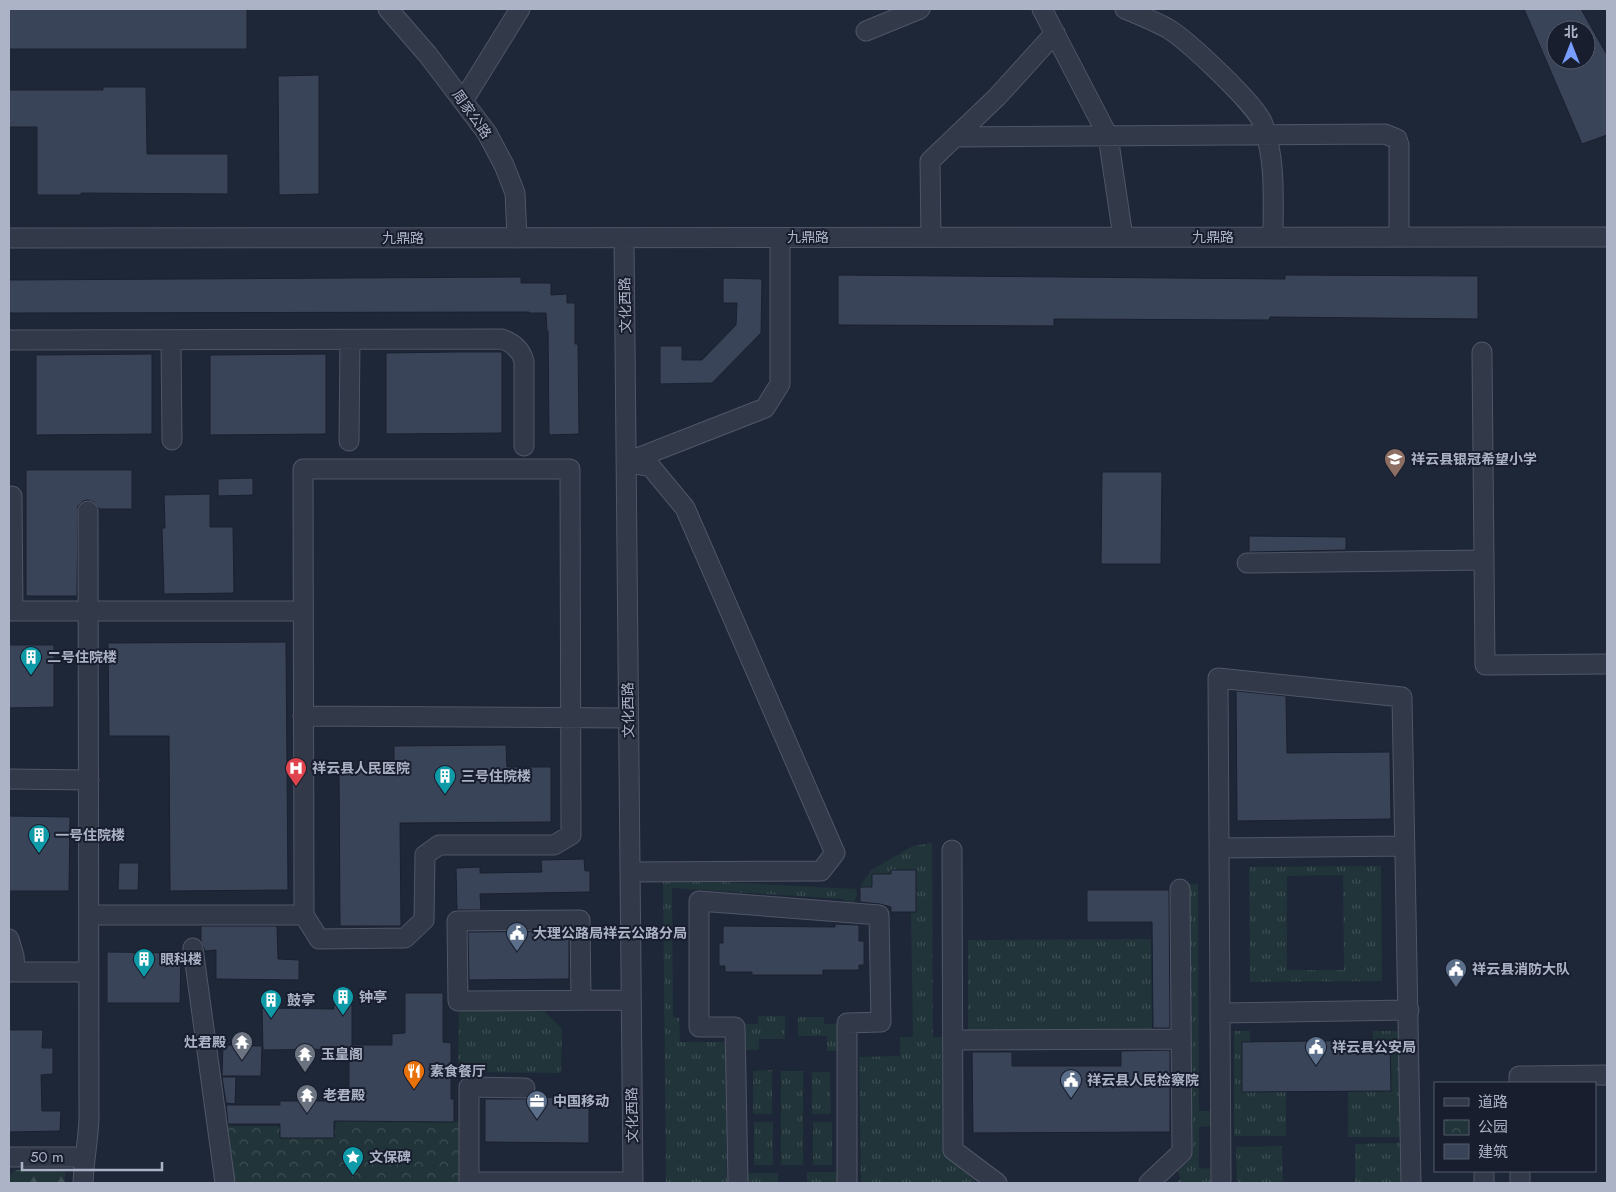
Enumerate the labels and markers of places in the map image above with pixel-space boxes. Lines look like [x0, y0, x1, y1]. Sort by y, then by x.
school or university icon: 祥云县银冠希望小学 [1383, 447, 1407, 478]
place label: 祥云县银冠希望小学 [1411, 449, 1537, 469]
building icon: 二号住院楼 [19, 645, 43, 676]
place label: 二号住院楼 [47, 647, 117, 667]
hospital icon: 祥云县人民医院 [284, 756, 308, 787]
place label: 祥云县人民医院 [312, 758, 410, 778]
building icon: 三号住院楼 [433, 764, 457, 795]
place label: 三号住院楼 [461, 766, 531, 786]
building icon: 一号住院楼 [27, 823, 51, 854]
place label: 一号住院楼 [55, 825, 125, 845]
public building icon: 大理公路局祥云公路分局 [505, 921, 529, 952]
place label: 大理公路局祥云公路分局 [533, 923, 687, 943]
building icon: 眼科楼 [132, 947, 156, 978]
place label: 眼科楼 [160, 949, 202, 969]
public building icon: 祥云县消防大队 [1444, 957, 1468, 988]
place label: 祥云县消防大队 [1472, 959, 1570, 979]
building icon: 钟亭 [331, 985, 355, 1016]
place label: 钟亭 [359, 987, 387, 1007]
building icon: 鼓亭 [259, 988, 283, 1019]
place label: 鼓亭 [287, 990, 315, 1010]
temple icon: 灶君殿 [230, 1030, 254, 1061]
place label: 灶君殿 [184, 1032, 226, 1052]
public building icon: 祥云县公安局 [1304, 1035, 1328, 1066]
place label: 祥云县公安局 [1332, 1037, 1416, 1057]
temple icon: 玉皇阁 [293, 1042, 317, 1073]
place label: 玉皇阁 [321, 1044, 363, 1064]
restaurant icon: 素食餐厅 [402, 1059, 426, 1090]
place label: 素食餐厅 [430, 1061, 486, 1081]
public building icon: 祥云县人民检察院 [1059, 1068, 1083, 1099]
place label: 祥云县人民检察院 [1087, 1070, 1199, 1090]
temple icon: 老君殿 [295, 1083, 319, 1114]
place label: 老君殿 [323, 1085, 365, 1105]
office icon: 中国移动 [525, 1089, 549, 1120]
place label: 中国移动 [553, 1091, 609, 1111]
place icon: 文保碑 [341, 1145, 365, 1176]
place label: 文保碑 [369, 1147, 411, 1167]

